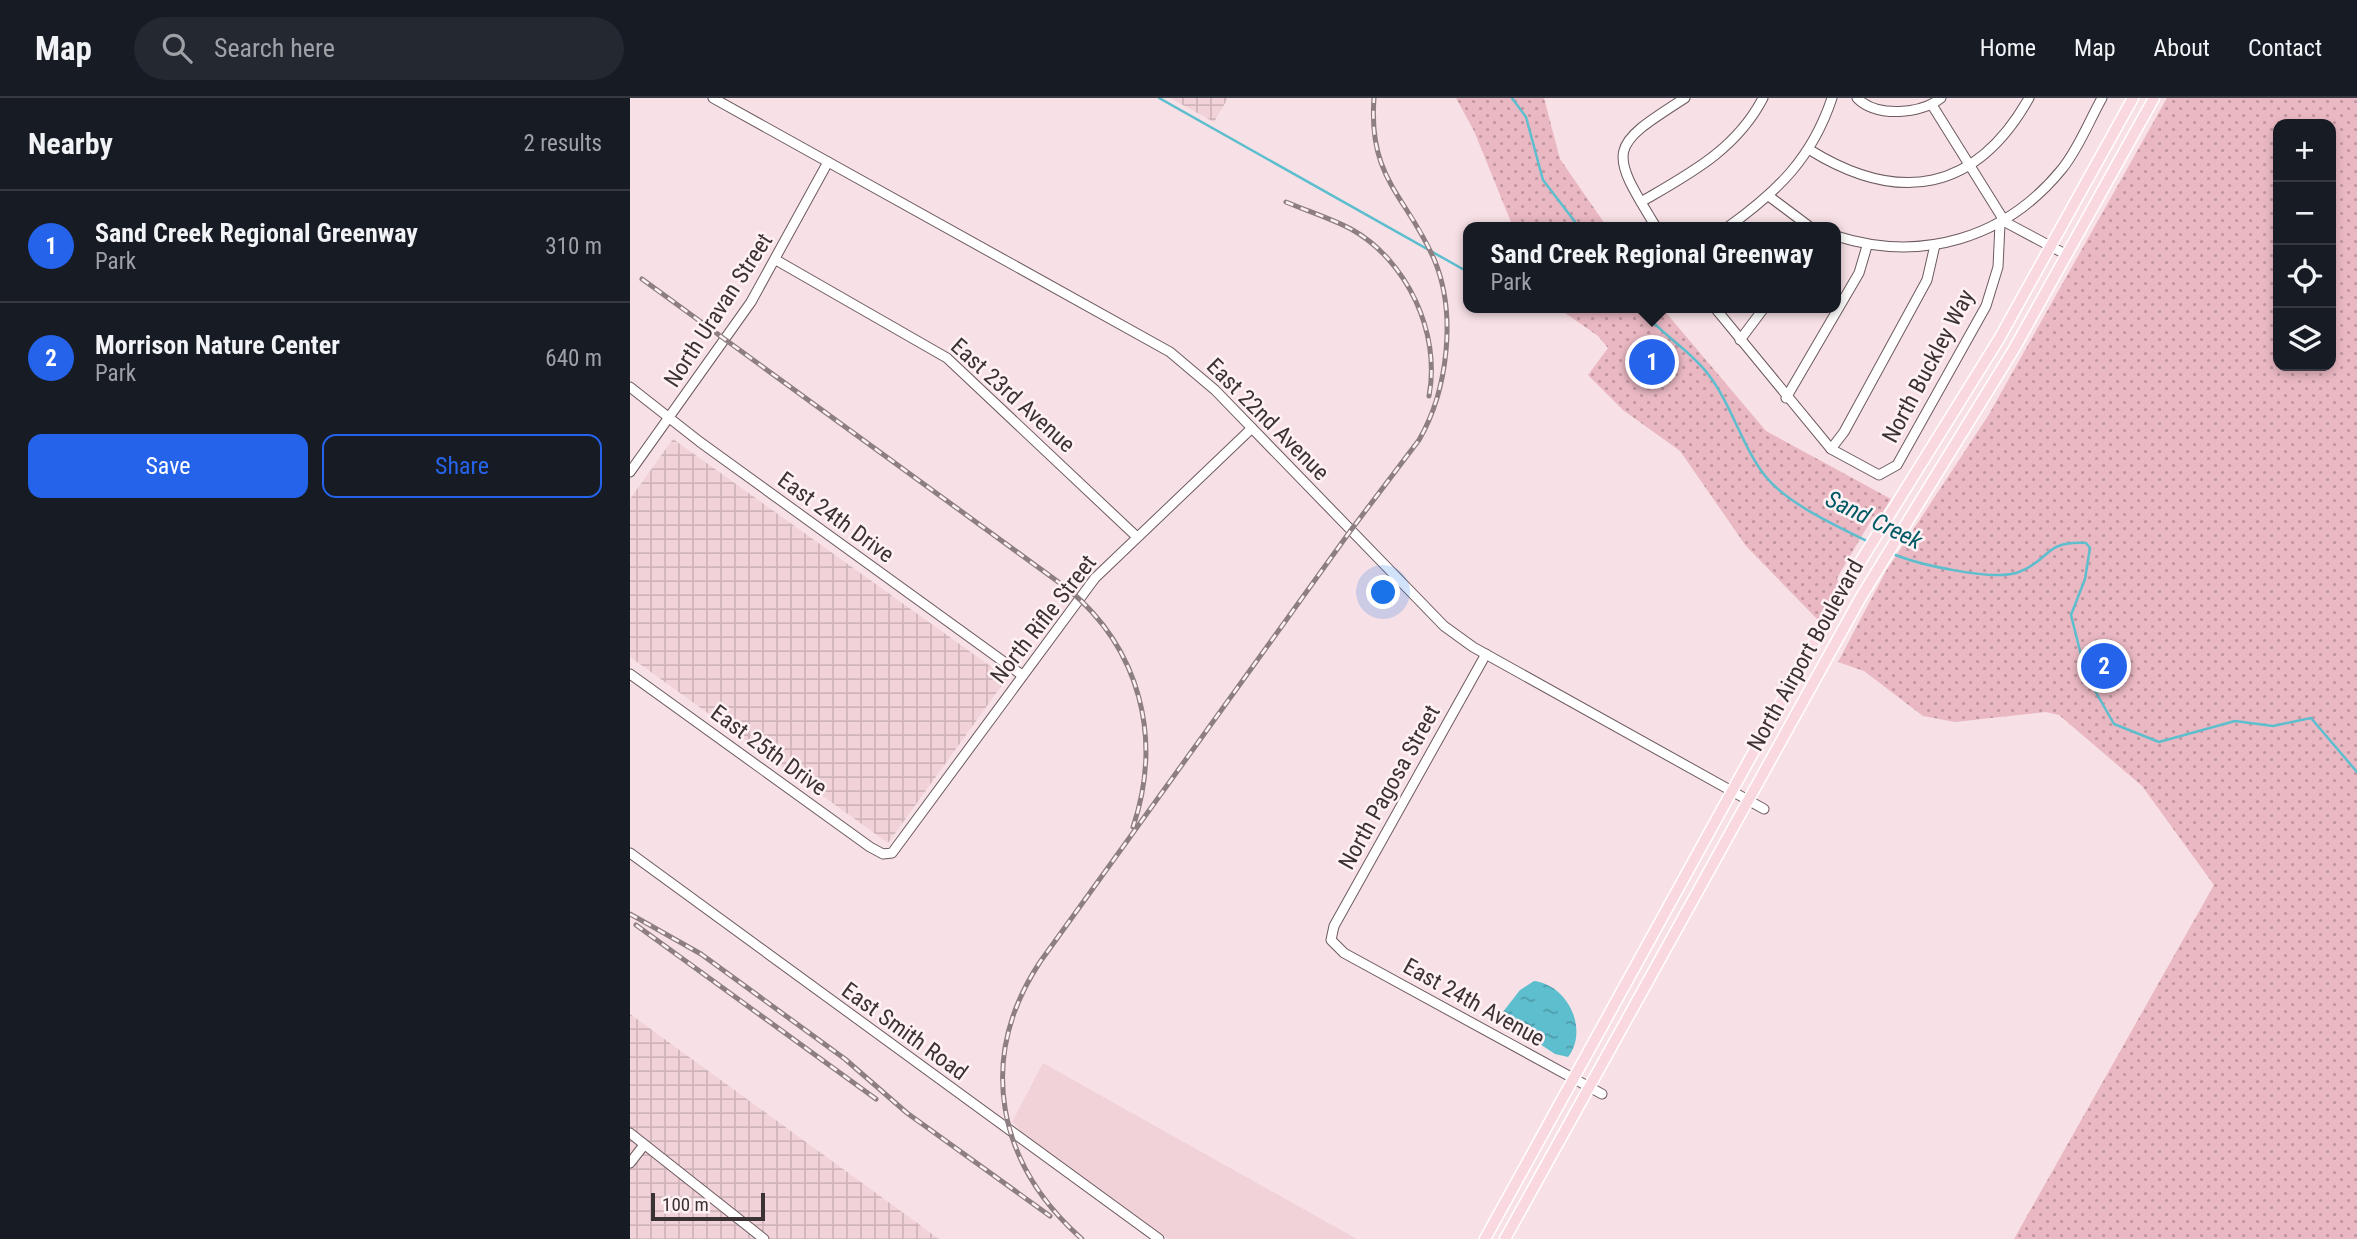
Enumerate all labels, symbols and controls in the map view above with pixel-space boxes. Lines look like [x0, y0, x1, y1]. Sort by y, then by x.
search box [134, 17, 624, 80]
text: Map [35, 29, 92, 68]
icon: search [158, 29, 196, 67]
text: Search here [214, 33, 335, 63]
text: Home [1980, 34, 2036, 62]
text: Map [2074, 34, 2116, 62]
text: About [2154, 34, 2210, 62]
text: Contact [2248, 34, 2322, 62]
map controls [2273, 119, 2336, 371]
button: + [2273, 119, 2336, 182]
text: Nearby [28, 126, 113, 161]
text: 2 results [524, 130, 602, 157]
button: − [2273, 182, 2336, 245]
text: Sand Creek Regional Greenway [95, 218, 418, 248]
popup [1463, 222, 1841, 313]
street label: North Uravan Street [659, 228, 778, 392]
text: 1 [45, 233, 57, 260]
text: 310 m [545, 233, 602, 260]
text: Sand Creek Regional Greenway [1491, 239, 1813, 269]
button: locate [2273, 245, 2336, 308]
text: Park [95, 248, 136, 275]
text: Park [1491, 269, 1532, 296]
street label: North Buckley Way [1877, 285, 1980, 447]
button: layers [2273, 308, 2336, 371]
text: Morrison Nature Center [95, 330, 340, 360]
street label: East 23rd Avenue [945, 333, 1080, 458]
pin: 1 [1629, 336, 1675, 388]
text: 2 [45, 345, 57, 372]
text: 640 m [545, 345, 602, 372]
street label: East 22nd Avenue [1201, 353, 1334, 486]
text: Park [95, 360, 136, 387]
button: Save [28, 434, 308, 498]
button: Share [322, 434, 602, 498]
street label: East 24th Drive [772, 466, 899, 569]
water label: Sand Creek [1821, 485, 1927, 556]
street label: North Rifle Street [985, 550, 1102, 689]
street label: North Airport Boulevard [1742, 555, 1869, 756]
your location [1366, 575, 1400, 609]
pin: 2 [2081, 640, 2127, 692]
street label: East 25th Drive [705, 699, 832, 802]
street label: North Pagosa Street [1333, 700, 1446, 874]
street label: East 24th Avenue [1398, 953, 1549, 1052]
street label: East Smith Road [837, 977, 973, 1086]
scale bar [651, 1190, 765, 1222]
text: 100 m [662, 1193, 709, 1216]

